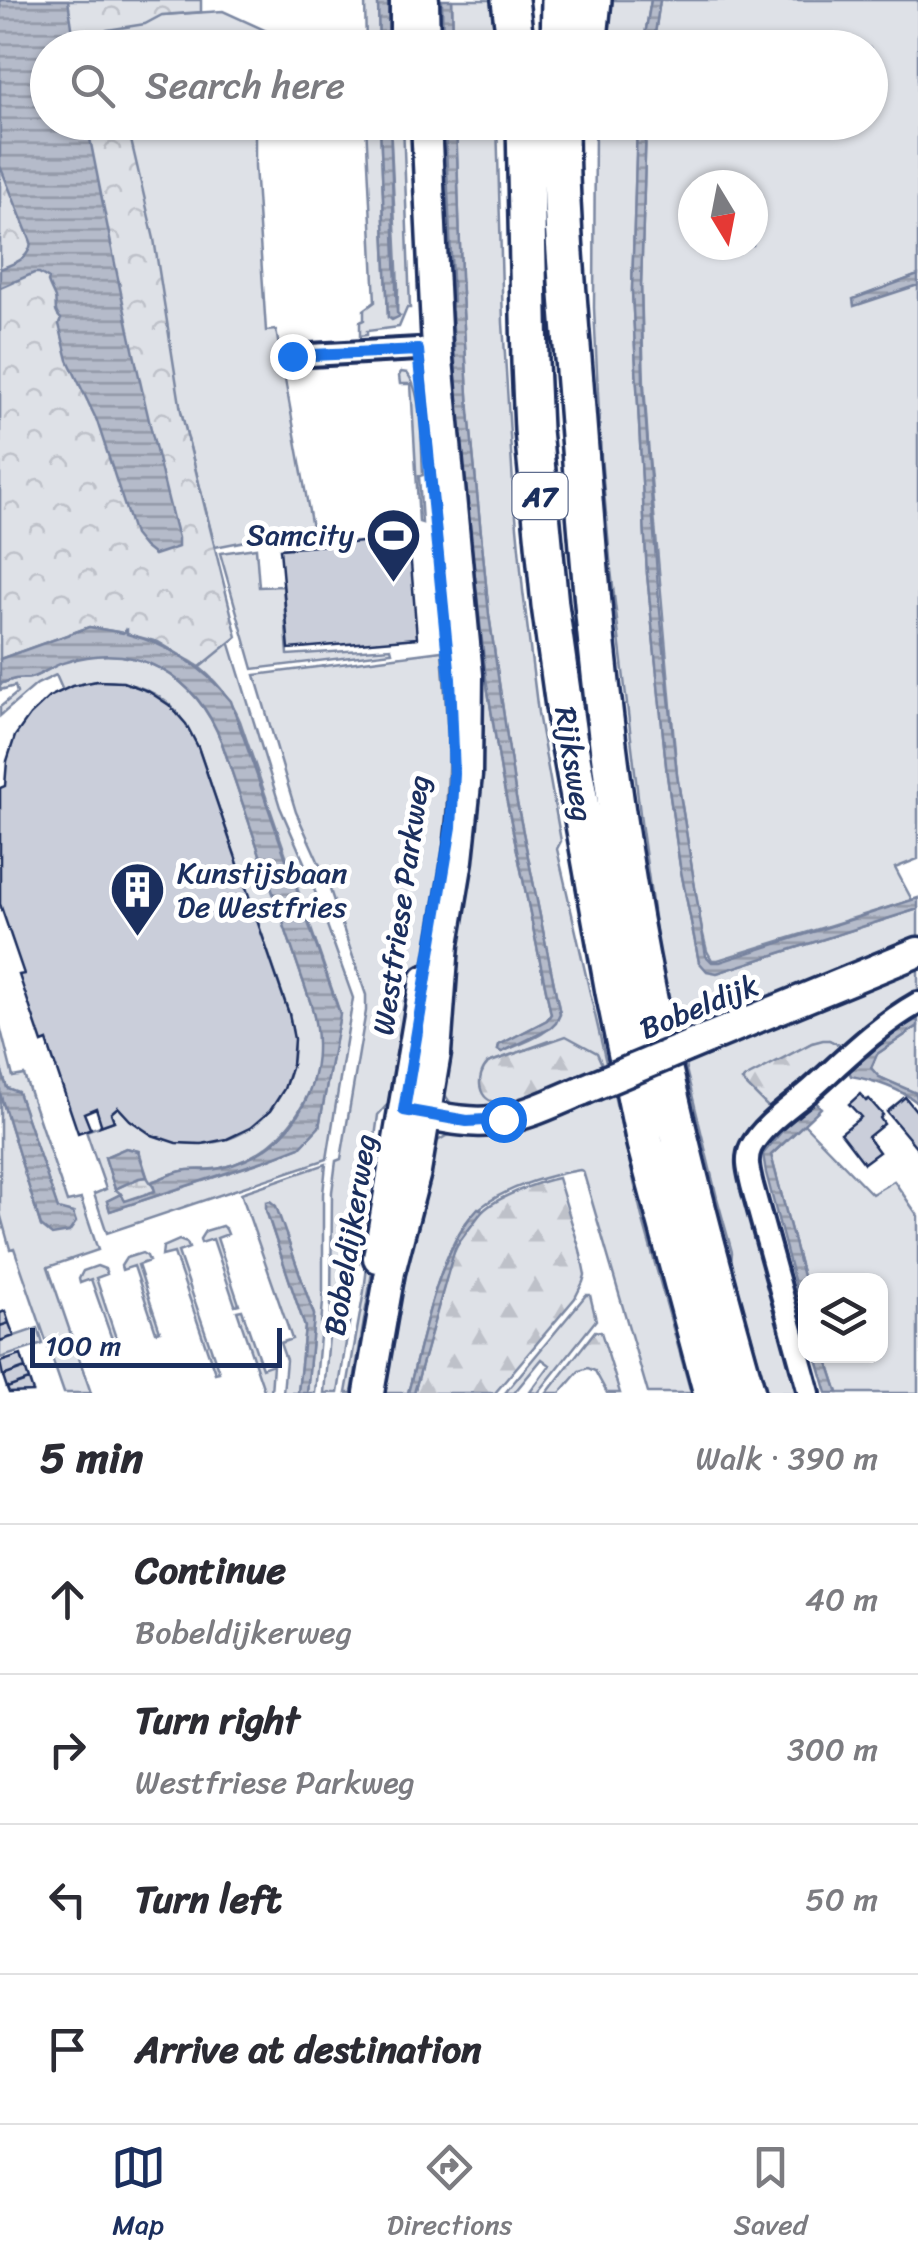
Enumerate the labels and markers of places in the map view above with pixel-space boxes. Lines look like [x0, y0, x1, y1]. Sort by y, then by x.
sports icon: Samcity [363, 505, 423, 584]
place label: Samcity [246, 508, 354, 562]
place label: Kunstijsbaan De Westfries [177, 846, 348, 934]
building icon: Kunstijsbaan De Westfries [108, 860, 168, 939]

